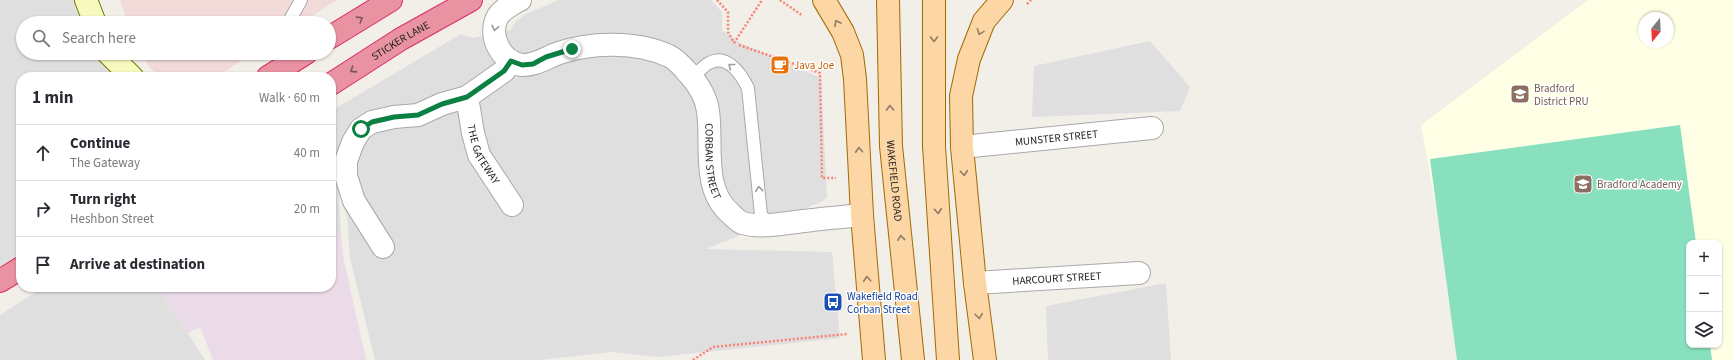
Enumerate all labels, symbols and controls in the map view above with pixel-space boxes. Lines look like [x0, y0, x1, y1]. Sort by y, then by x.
north arrow [1638, 12, 1674, 48]
search box [16, 16, 336, 60]
one-way arrow [356, 16, 363, 24]
street label: STICKER LANE [368, 17, 432, 64]
one-way arrow [835, 20, 842, 27]
one-way arrow [492, 24, 500, 31]
icon: search [30, 27, 52, 49]
text: Search here [62, 28, 136, 49]
one-way arrow [977, 28, 985, 35]
one-way arrow [930, 36, 938, 42]
route end [563, 40, 581, 58]
cafe icon: Java Joe [769, 54, 791, 76]
place label: Java Joe [794, 58, 835, 73]
one-way arrow [729, 64, 736, 71]
one-way arrow [350, 65, 357, 73]
place label: Bradford District PRU [1534, 81, 1589, 109]
school or university icon: Bradford District PRU [1509, 83, 1531, 105]
text: 1 min [32, 86, 73, 110]
text: Walk · 60 m [259, 89, 320, 107]
one-way arrow [886, 105, 895, 111]
route start [352, 120, 370, 138]
street label: THE GATEWAY [464, 123, 504, 187]
street label: CORBAN STREET [702, 123, 725, 202]
street label: MUNSTER STREET [1014, 126, 1099, 149]
text: Continue [70, 133, 130, 154]
street label: WAKEFIELD ROAD [883, 140, 906, 222]
icon: ahead [32, 142, 54, 164]
text: 40 m [294, 144, 320, 162]
one-way arrow [855, 147, 863, 153]
text: The Gateway [70, 154, 140, 172]
one-way arrow [960, 170, 969, 176]
school or university icon: Bradford Academy [1572, 173, 1594, 195]
place label: Bradford Academy [1597, 177, 1682, 192]
one-way arrow [754, 186, 763, 192]
text: Turn right [70, 189, 136, 210]
icon: right [32, 198, 54, 220]
text: 20 m [294, 200, 320, 218]
one-way arrow [934, 208, 943, 214]
text: Heshbon Street [70, 210, 154, 228]
one-way arrow [896, 235, 905, 241]
map controls [1686, 240, 1722, 348]
button: + [1686, 240, 1722, 276]
icon: arrive [32, 254, 54, 276]
text: Arrive at destination [70, 254, 205, 275]
street label: HARCOURT STREET [1012, 268, 1102, 288]
one-way arrow [863, 276, 872, 282]
button: − [1686, 276, 1722, 312]
place label: Wakefield Road Corban Street [847, 289, 918, 317]
bus stop icon: Wakefield Road Corban Street [822, 291, 844, 313]
button: layers [1686, 312, 1722, 348]
one-way arrow [974, 313, 983, 319]

